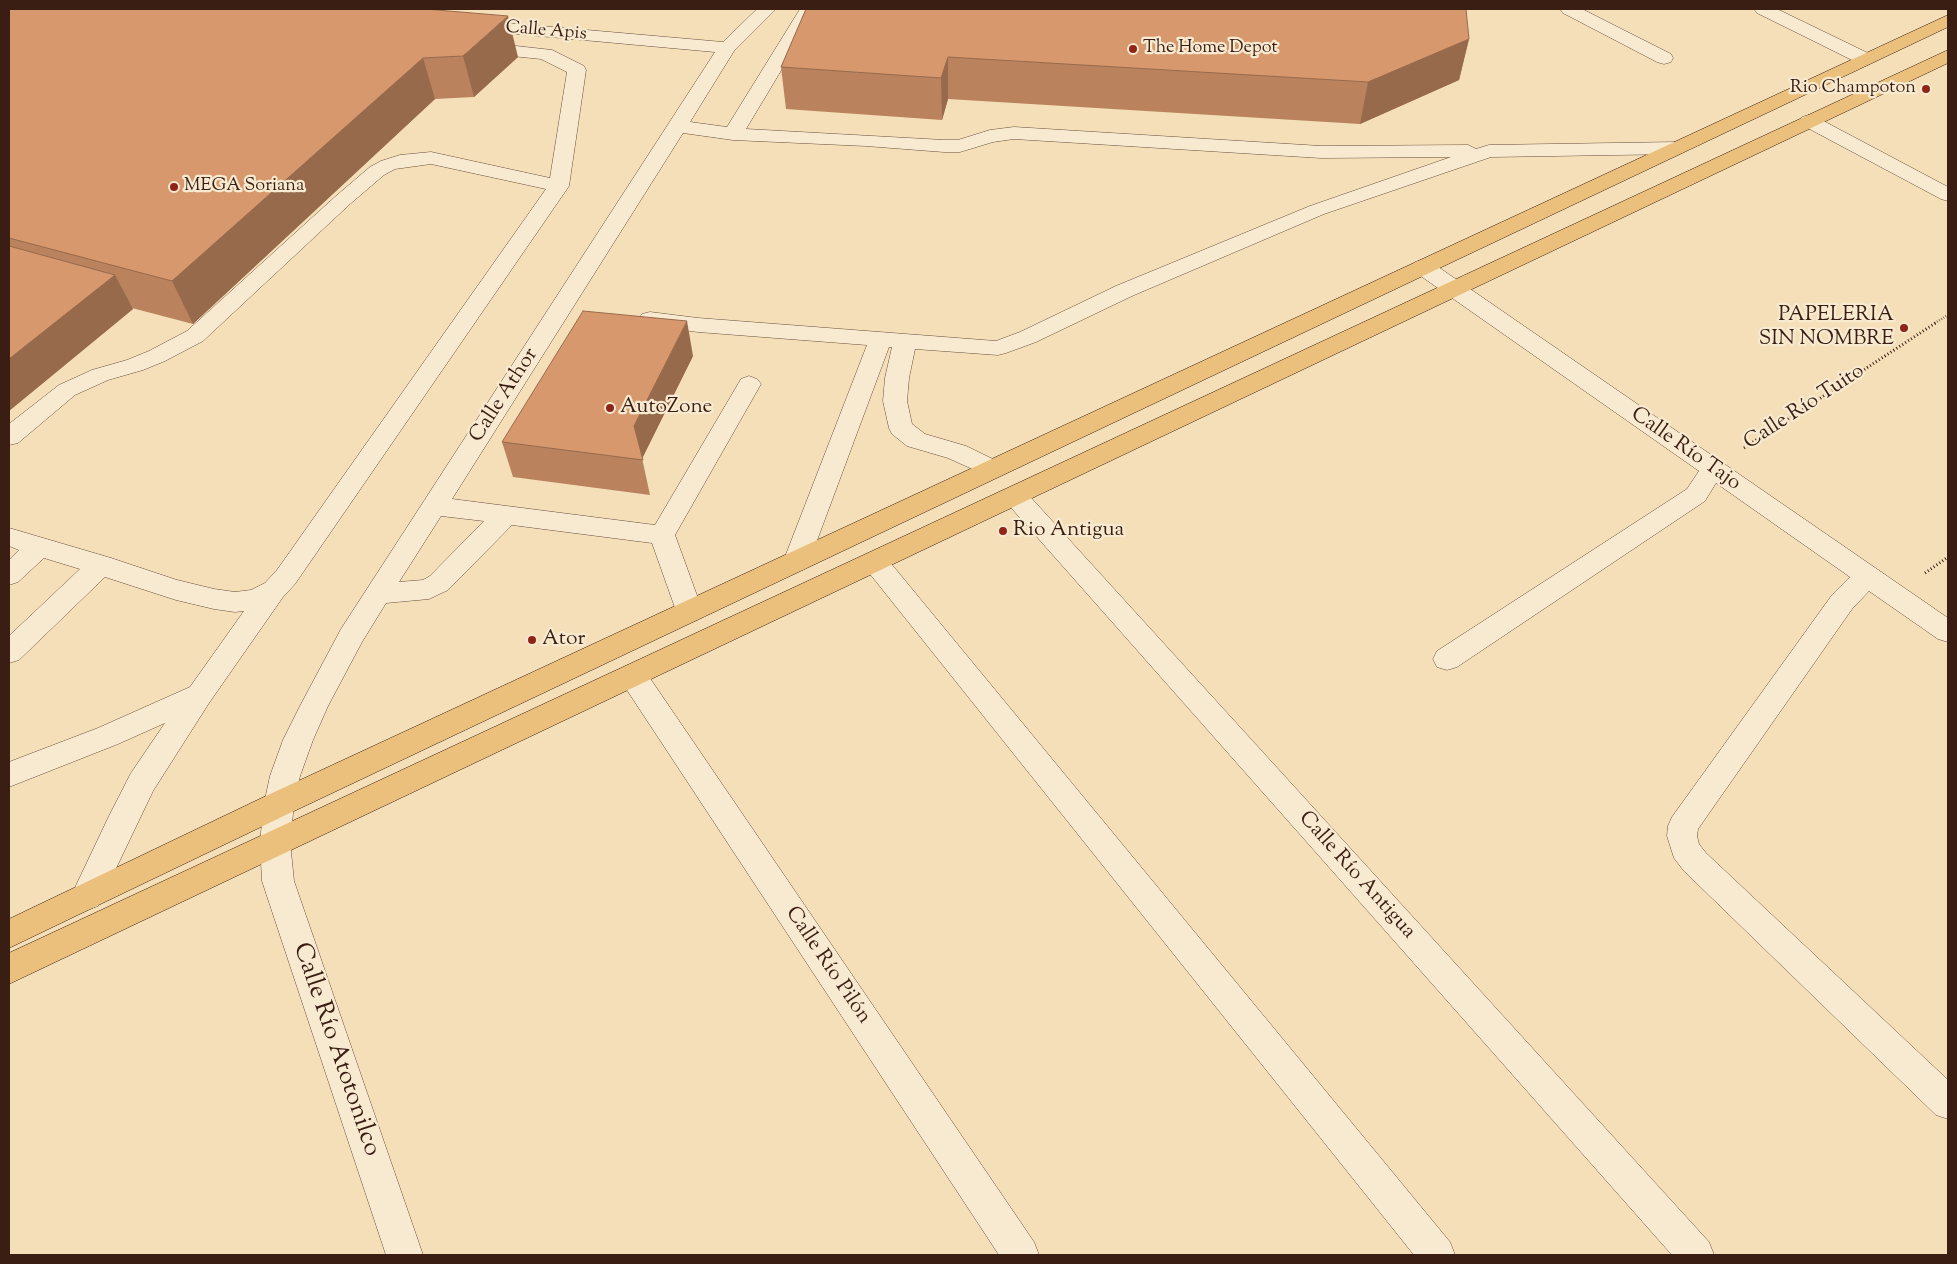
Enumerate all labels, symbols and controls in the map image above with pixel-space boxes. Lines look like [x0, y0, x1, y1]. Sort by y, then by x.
street label: Calle Apis [505, 18, 587, 46]
place label: The Home Depot [1143, 38, 1278, 60]
marker: The Home Depot [1127, 43, 1139, 55]
place label: Rio Champoton [1790, 78, 1916, 100]
marker: Rio Champoton [1920, 83, 1932, 95]
place label: MEGA Soriana [184, 176, 304, 198]
marker: MEGA Soriana [168, 181, 180, 193]
place label: PAPELERIA SIN NOMBRE [1759, 303, 1894, 353]
marker: PAPELERIA SIN NOMBRE [1898, 322, 1910, 334]
street label: Calle Athor [465, 344, 545, 448]
street label: Calle Río Tuito [1740, 360, 1870, 456]
place label: AutoZone [620, 395, 712, 421]
marker: AutoZone [604, 402, 616, 414]
street label: Calle Río Tajo [1625, 403, 1745, 497]
place label: Rio Antigua [1013, 518, 1124, 544]
marker: Rio Antigua [997, 525, 1009, 537]
place label: Ator [542, 627, 585, 653]
marker: Ator [526, 634, 538, 646]
street label: Calle Río Antigua [1292, 807, 1420, 945]
street label: Calle Río Pilón [779, 903, 875, 1029]
street label: Calle Río Atotonilco [284, 939, 386, 1161]

